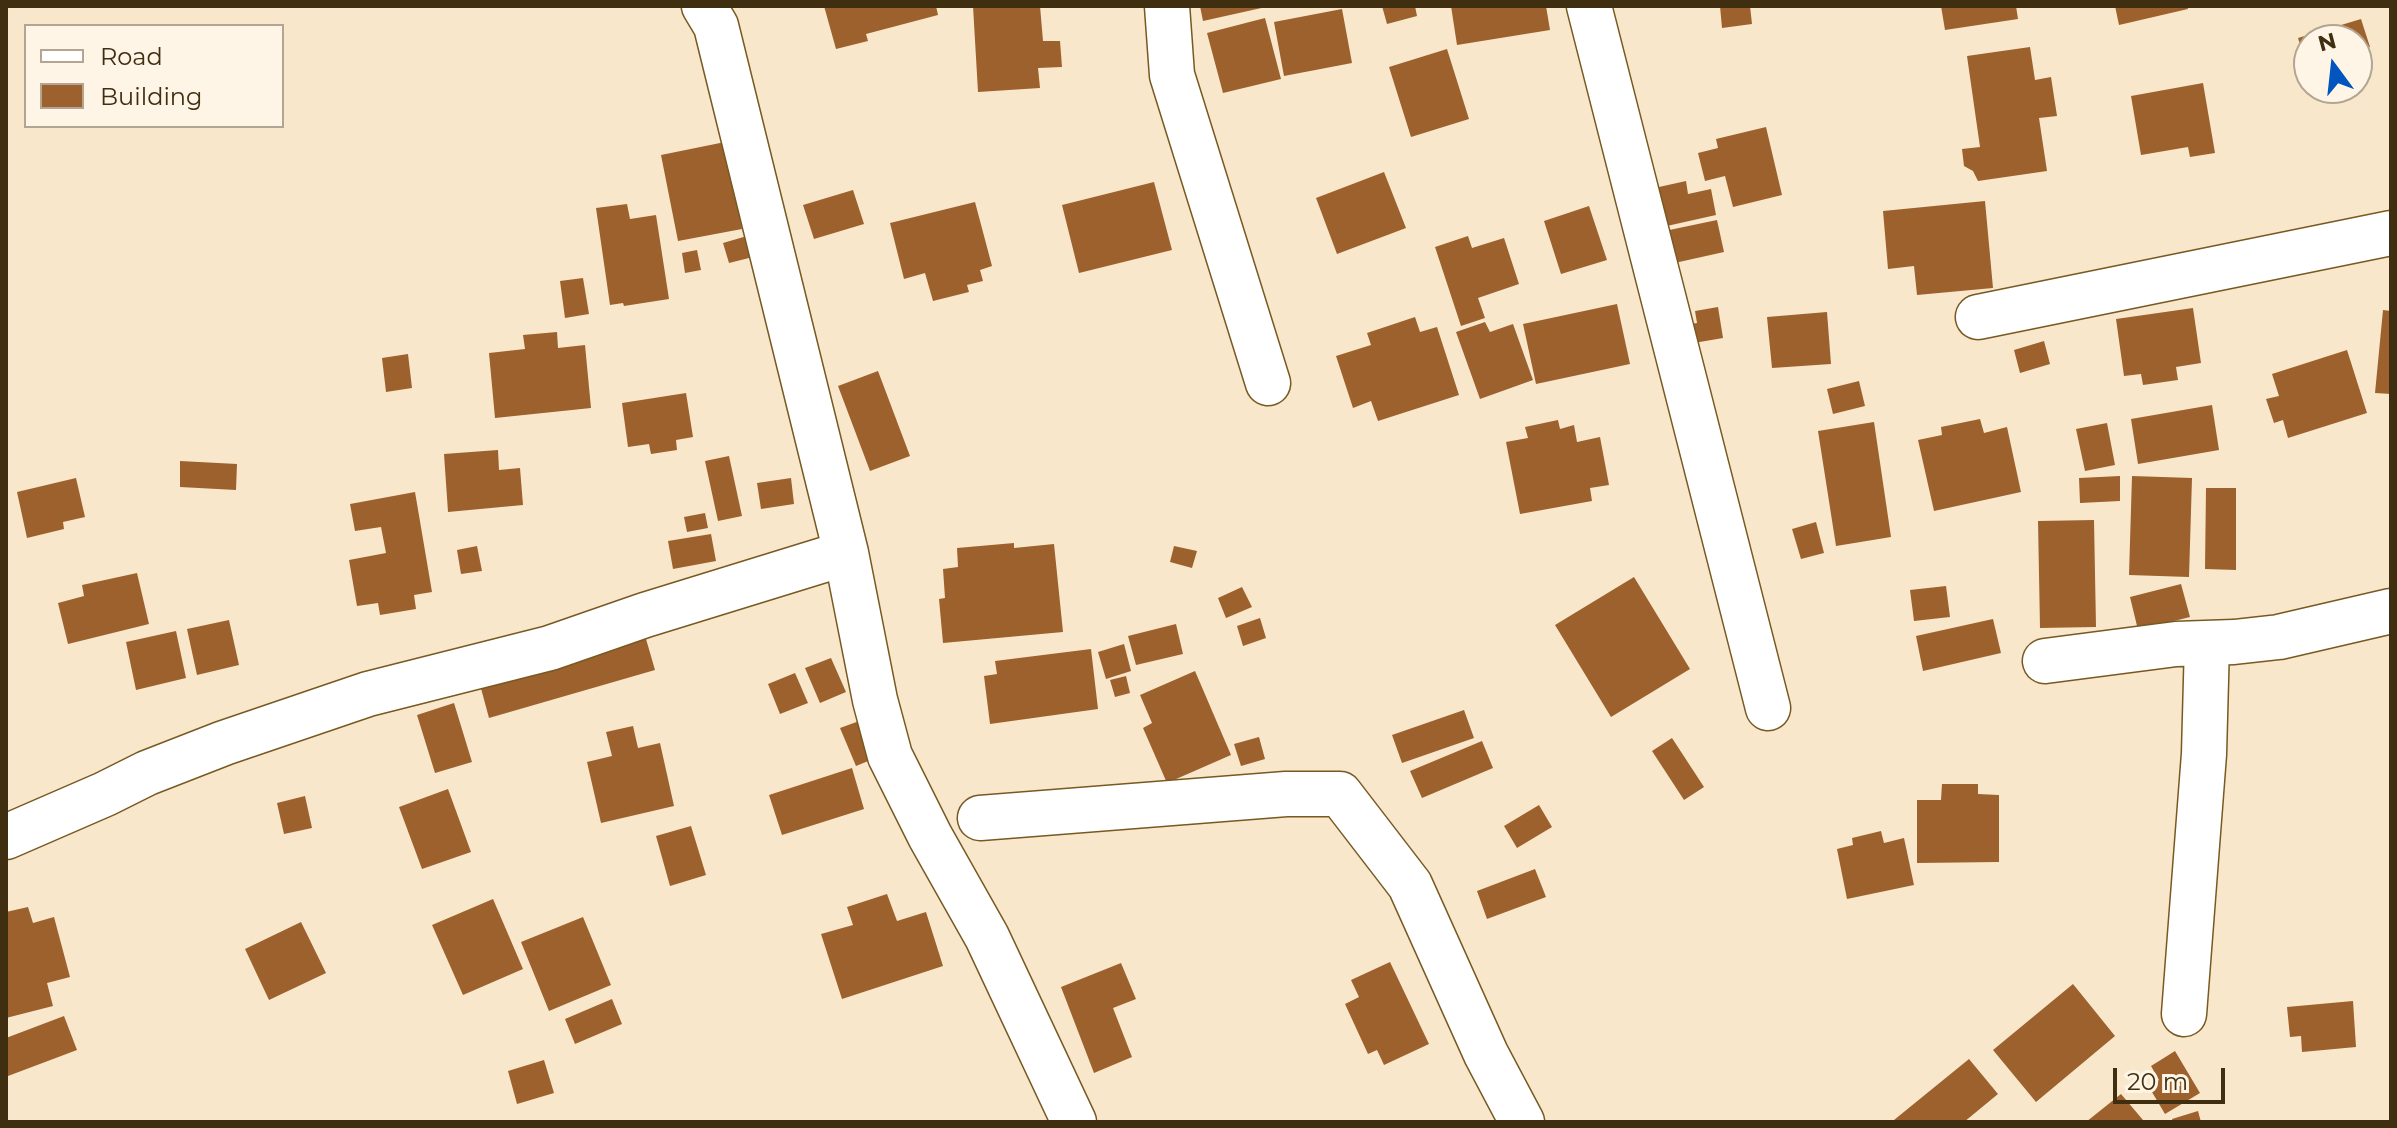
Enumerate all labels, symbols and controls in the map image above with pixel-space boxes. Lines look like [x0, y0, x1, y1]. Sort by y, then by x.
legend [24, 24, 284, 128]
north arrow [2293, 24, 2373, 104]
text: N [2315, 27, 2339, 58]
text: Road [100, 42, 163, 71]
text: Building [100, 82, 203, 111]
scale bar [2117, 1052, 2229, 1102]
text: 20 m [2127, 1067, 2188, 1096]

